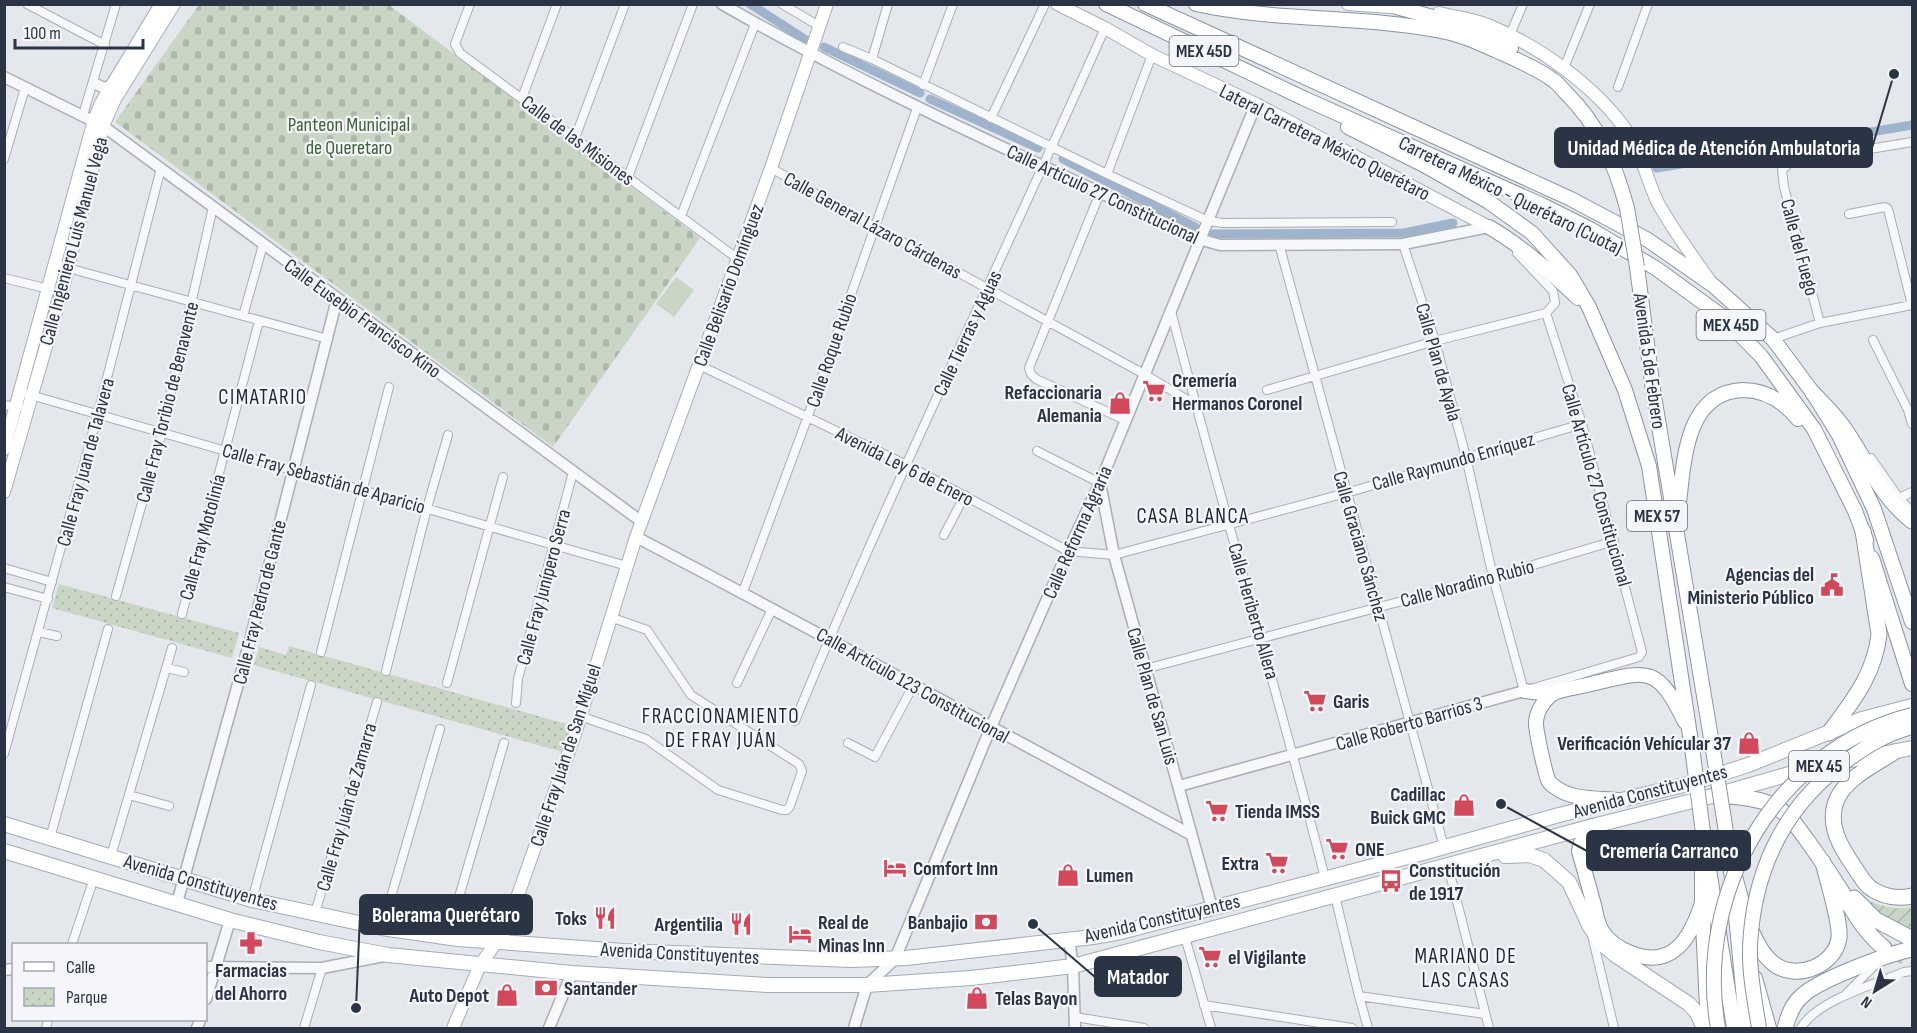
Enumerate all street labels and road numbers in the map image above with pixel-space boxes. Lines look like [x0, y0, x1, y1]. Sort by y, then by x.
road number: MEX 45D [1170, 36, 1238, 66]
street label: Lateral Carretera México Querétaro [1215, 79, 1434, 206]
street label: Calle de las Misiones [516, 90, 639, 191]
street label: Carretera México - Querétaro (Cuota) [1395, 131, 1627, 261]
street label: Calle Ingeniero Luis Manuel Vega [35, 135, 113, 348]
street label: Calle Artículo 27 Constitucional [1003, 140, 1202, 250]
street label: Calle General Lázaro Cárdenas [779, 167, 966, 285]
street label: Calle del Fuego [1775, 196, 1823, 298]
street label: Calle Belisario Domínguez [688, 201, 769, 370]
street label: Calle Eusebio Francisco Kino [279, 254, 446, 384]
street label: Calle Tierras y Aguas [928, 267, 1007, 400]
street label: Calle Roque Rubio [801, 290, 863, 410]
street label: Avenida 5 de Febrero [1627, 291, 1670, 431]
street label: Calle Fray Toribio de Benavente [131, 299, 205, 505]
street label: Calle Plan de Ayala [1410, 300, 1466, 424]
road number: MEX 45D [1696, 310, 1766, 340]
street label: Calle Fray Juan de Talavera [52, 376, 120, 549]
street label: Calle Artículo 27 Constitucional [1556, 381, 1636, 589]
street label: Avenida Ley 6 de Enero [831, 421, 977, 512]
street label: Calle Raymundo Enríquez [1369, 427, 1537, 497]
street label: Calle Fray Sebastián de Aparicio [219, 438, 428, 519]
street label: Calle Reforma Agraria [1038, 462, 1118, 603]
street label: Calle Graciano Sánchez [1327, 469, 1393, 624]
street label: Calle Fray Motolinía [175, 472, 231, 603]
road number: MEX 57 [1627, 501, 1687, 531]
street label: Calle Fray Junípero Serra [512, 507, 576, 668]
street label: Calle Fray Pedro de Gante [228, 517, 292, 687]
street label: Calle Heriberto Allera [1222, 540, 1284, 682]
street label: Calle Noradino Rubio [1398, 555, 1537, 613]
street label: Calle Artículo 123 Constitucional [812, 623, 1013, 749]
street label: Calle Plan de San Luis [1121, 625, 1183, 768]
street label: Calle Fray Juán de San Miguel [525, 661, 607, 850]
street label: Calle Roberto Barrios 3 [1333, 692, 1485, 756]
street label: Calle Fray Juán de Zamarra [311, 720, 382, 894]
road number: MEX 45 [1789, 751, 1849, 781]
street label: Avenida Constituyentes [1570, 760, 1730, 824]
street label: Avenida Constituyentes [120, 849, 280, 916]
street label: Avenida Constituyentes [1081, 889, 1242, 949]
street label: Avenida Constituyentes [599, 938, 760, 970]

